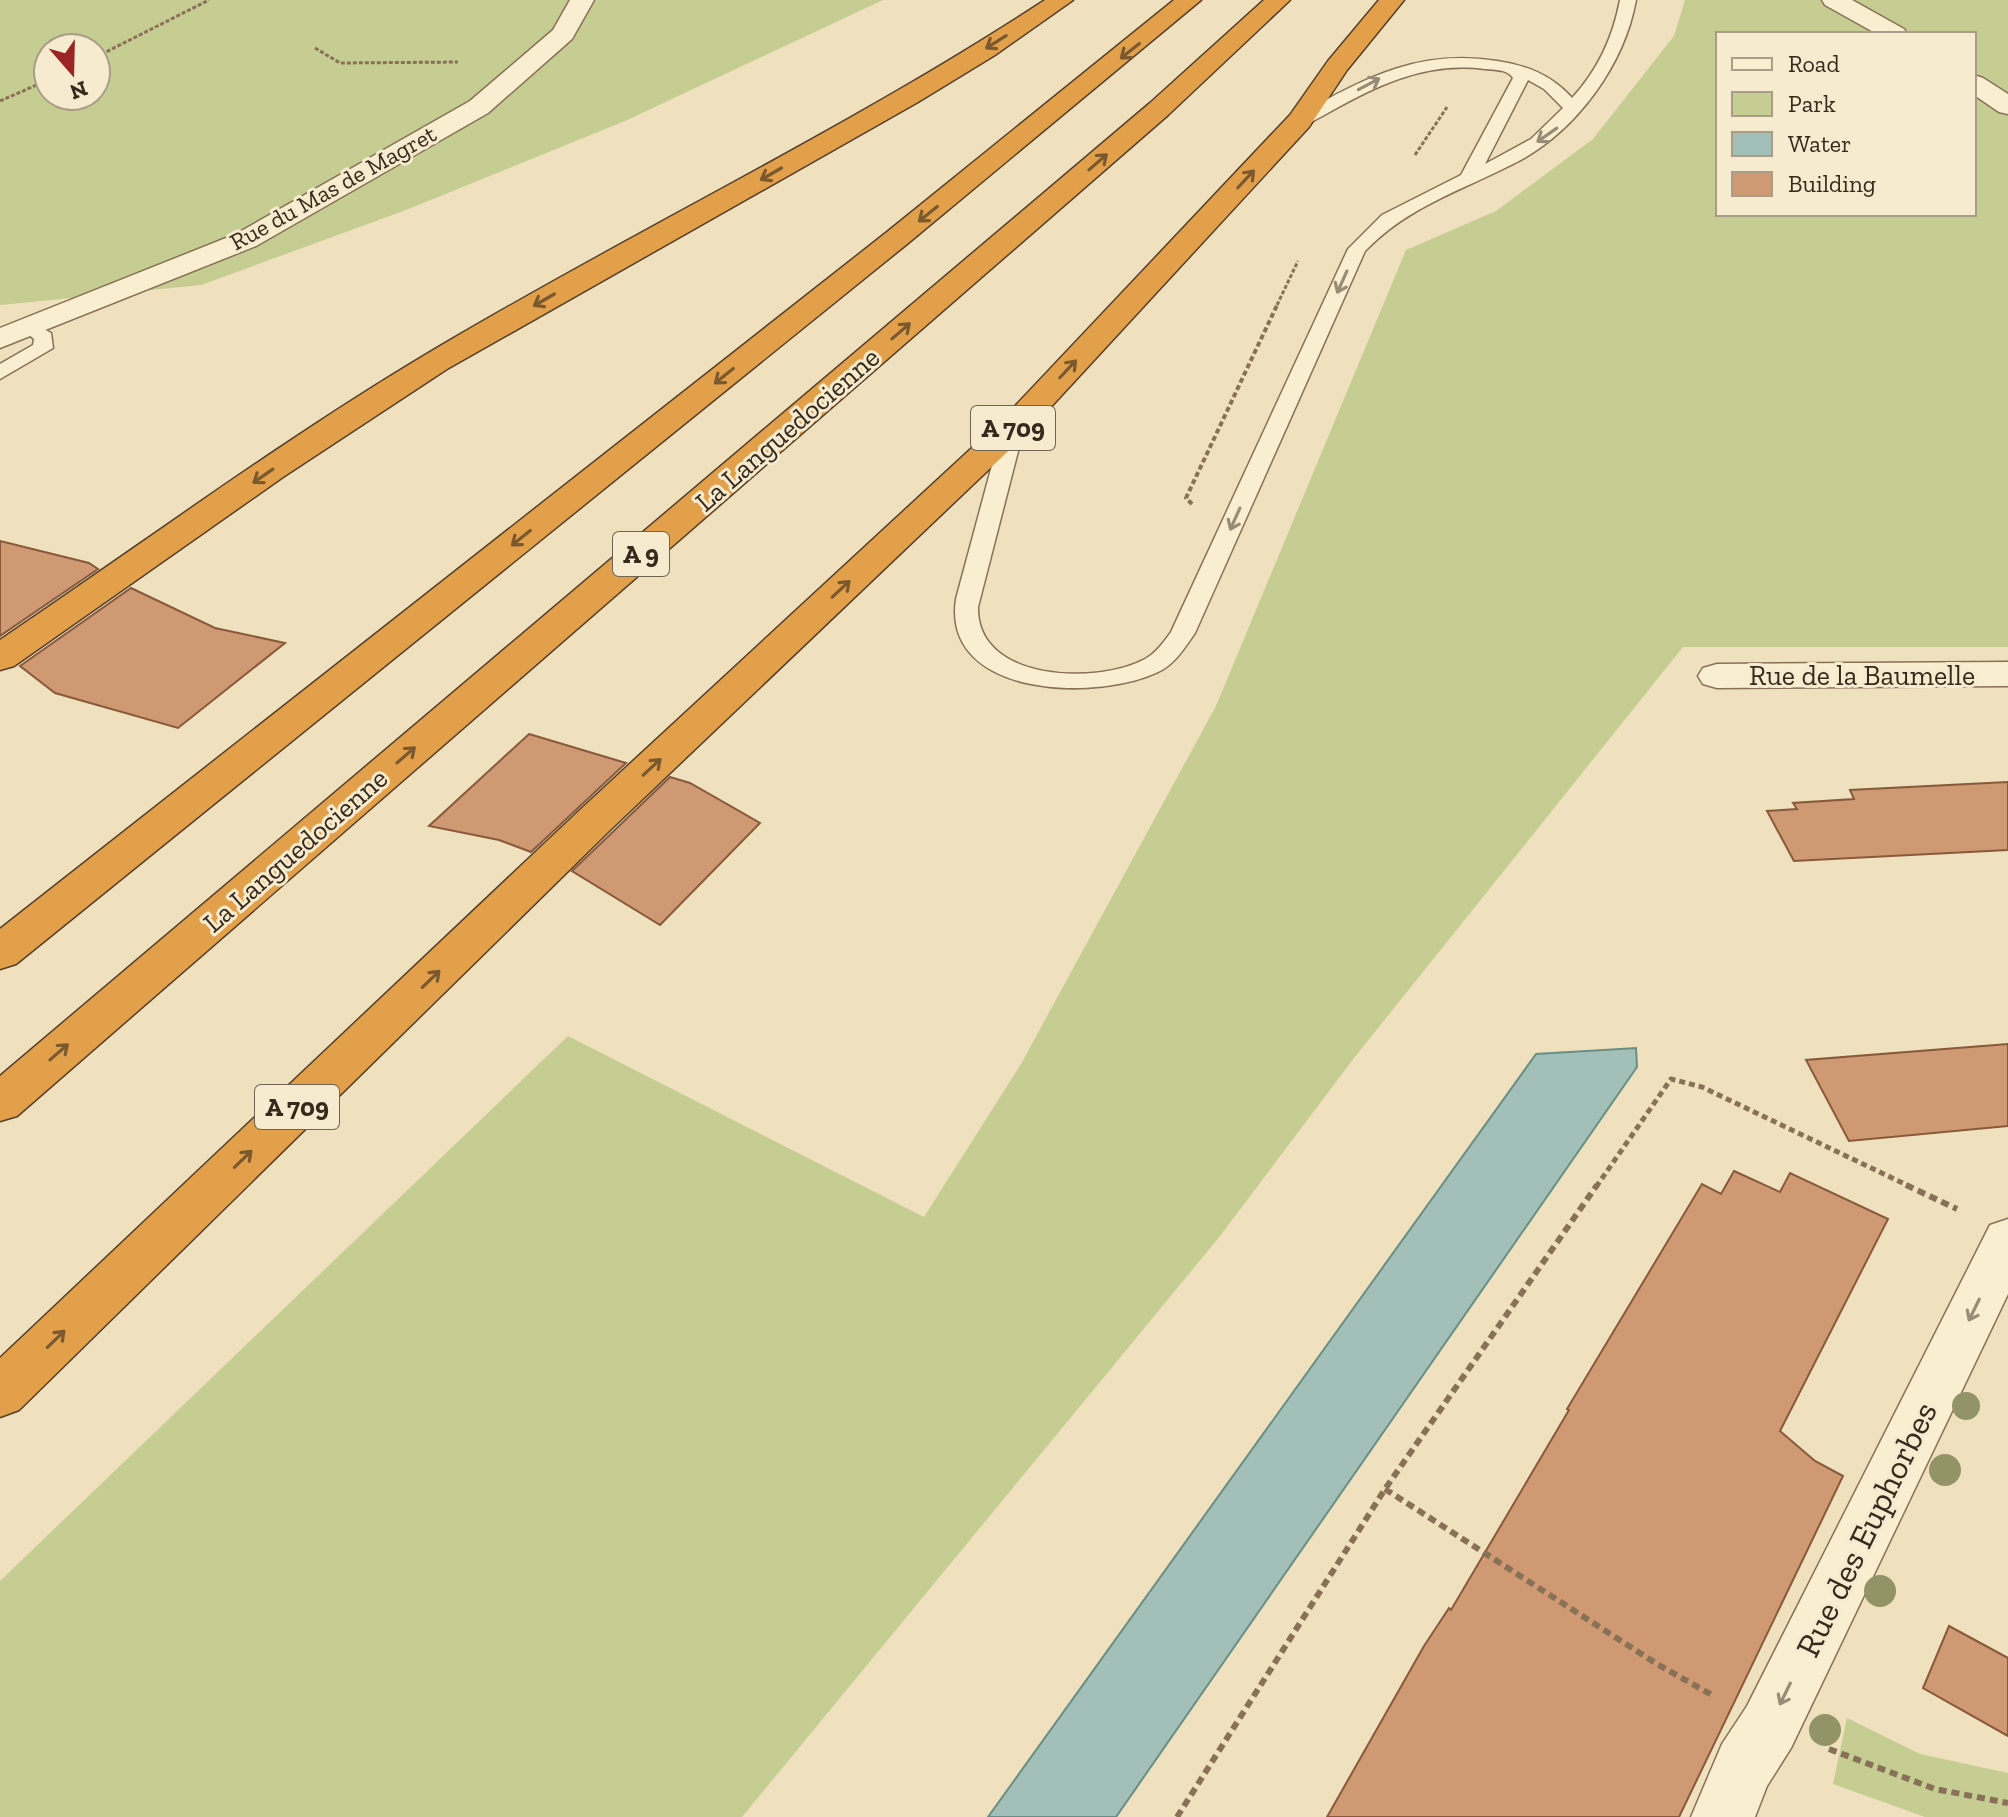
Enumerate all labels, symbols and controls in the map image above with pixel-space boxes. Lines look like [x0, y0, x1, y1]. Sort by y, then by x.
north arrow [32, 32, 112, 112]
legend [1716, 32, 1976, 216]
one-way arrow [985, 35, 1008, 51]
one-way arrow [1120, 42, 1141, 59]
text: Road [1788, 49, 1840, 78]
text: N [66, 75, 91, 106]
one-way arrow [1357, 76, 1380, 92]
text: Park [1788, 89, 1836, 118]
street label: Rue du Mas de Magret [225, 119, 441, 256]
one-way arrow [1537, 126, 1558, 143]
text: Water [1788, 129, 1851, 158]
one-way arrow [1087, 153, 1108, 171]
one-way arrow [760, 166, 783, 182]
one-way arrow [1236, 169, 1255, 189]
text: Building [1788, 169, 1876, 198]
one-way arrow [917, 204, 938, 222]
one-way arrow [1334, 270, 1349, 294]
one-way arrow [533, 292, 556, 308]
one-way arrow [890, 322, 910, 340]
street label: La Languedocienne [689, 340, 886, 518]
one-way arrow [1059, 359, 1078, 379]
one-way arrow [714, 367, 735, 385]
road number: A 709 [971, 406, 1055, 450]
one-way arrow [253, 468, 275, 484]
one-way arrow [1227, 507, 1242, 531]
one-way arrow [511, 529, 532, 547]
road number: A 9 [613, 532, 669, 576]
one-way arrow [831, 580, 851, 599]
street label: Rue de la Baumelle [1749, 659, 1975, 692]
one-way arrow [395, 746, 415, 764]
one-way arrow [642, 758, 661, 777]
street label: La Languedocienne [197, 761, 394, 939]
one-way arrow [421, 969, 441, 988]
one-way arrow [49, 1043, 69, 1061]
road number: A 709 [255, 1085, 339, 1129]
one-way arrow [233, 1150, 252, 1169]
one-way arrow [1965, 1297, 1981, 1321]
one-way arrow [46, 1330, 66, 1349]
street label: Rue des Euphorbes [1787, 1395, 1946, 1663]
one-way arrow [1777, 1682, 1792, 1706]

